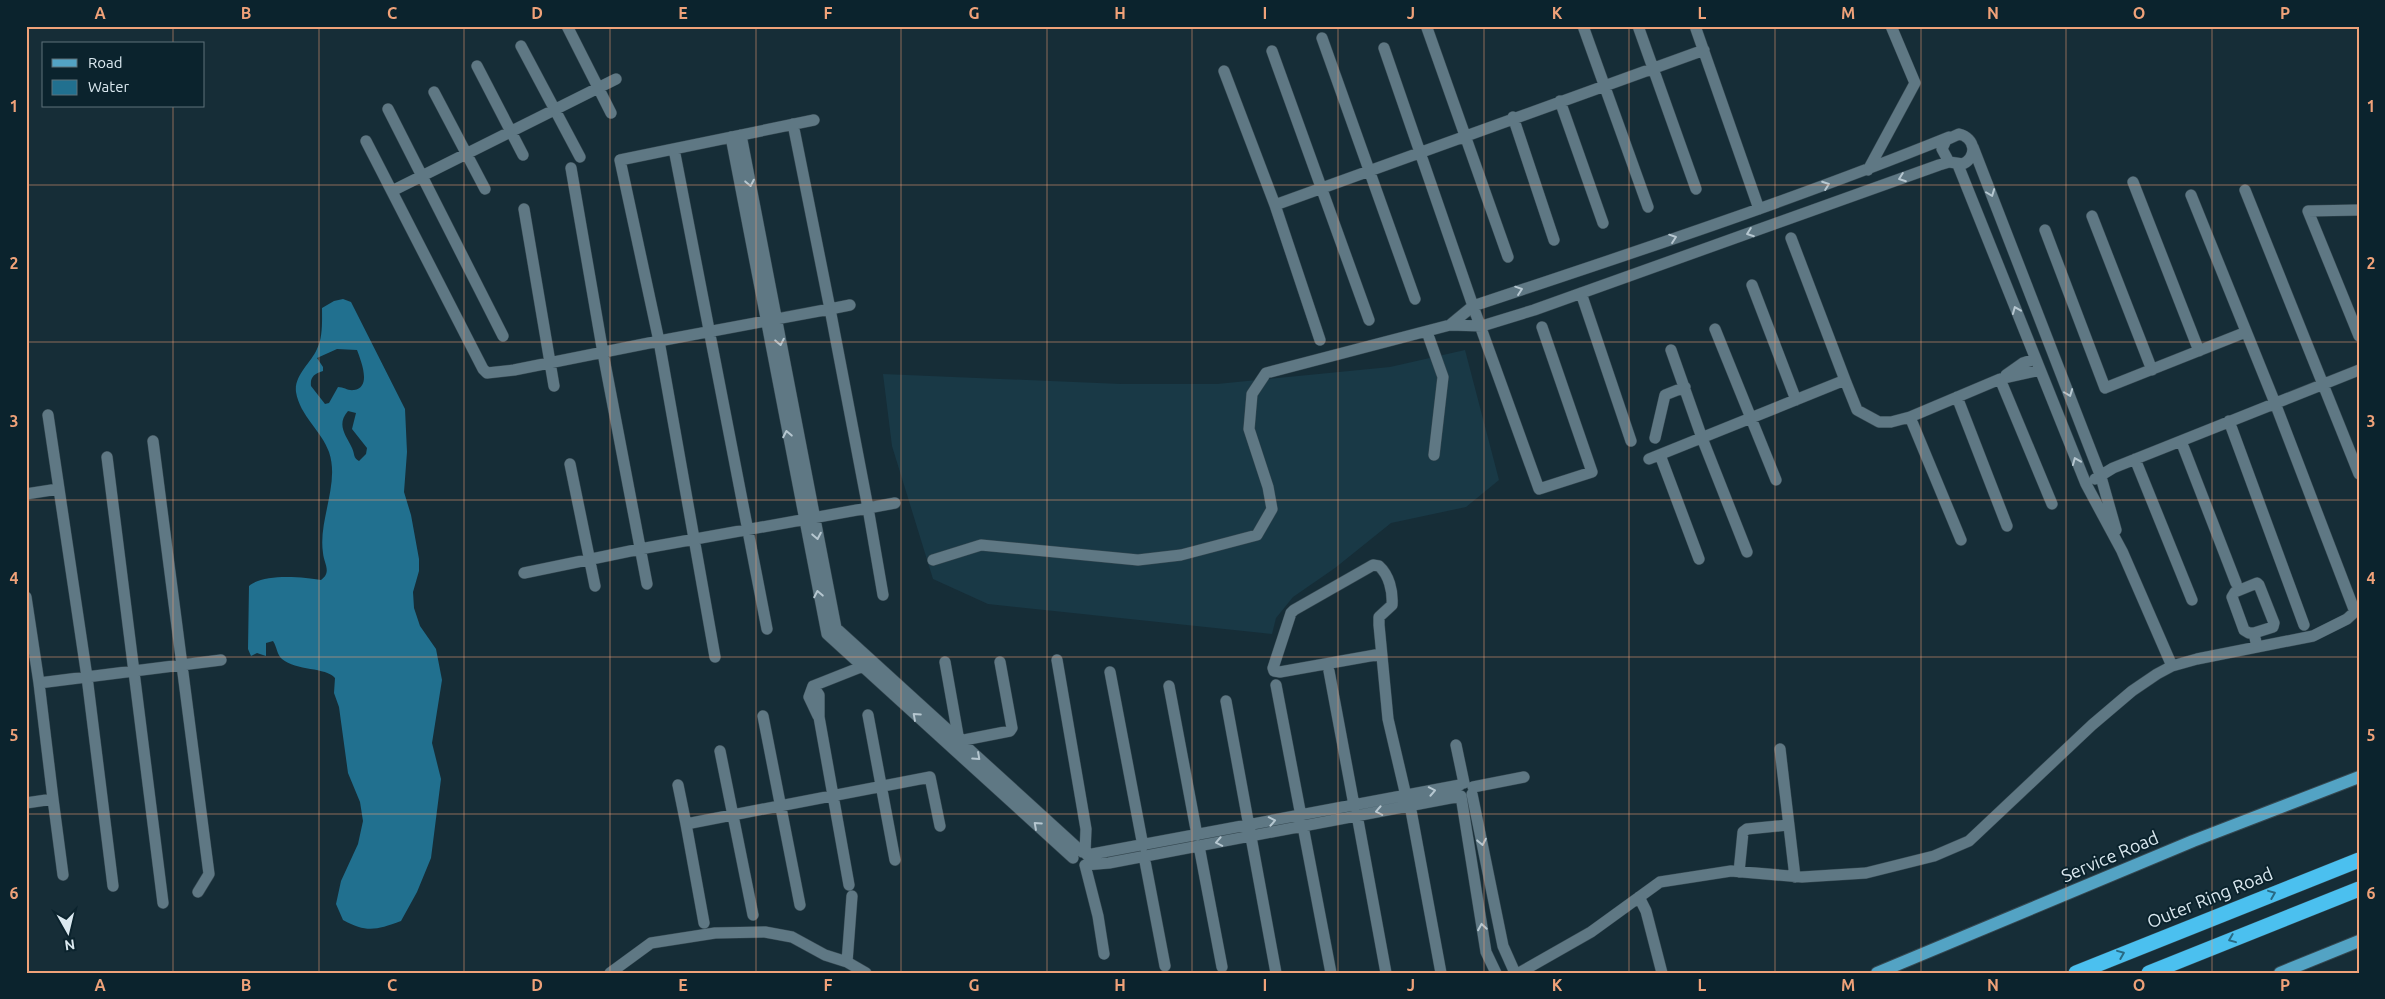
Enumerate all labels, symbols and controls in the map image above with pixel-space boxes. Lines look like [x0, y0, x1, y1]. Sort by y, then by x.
text: A [94, 4, 106, 22]
text: B [241, 4, 251, 22]
text: C [387, 4, 397, 22]
text: D [531, 4, 543, 22]
text: E [678, 4, 688, 22]
text: F [824, 4, 833, 22]
text: G [968, 4, 980, 22]
text: H [1114, 4, 1126, 22]
text: I [1263, 4, 1267, 22]
text: J [1407, 4, 1415, 22]
text: K [1552, 4, 1563, 22]
text: L [1698, 4, 1707, 22]
text: M [1841, 4, 1855, 22]
text: N [1987, 4, 1999, 22]
text: O [2133, 4, 2145, 22]
text: P [2280, 4, 2290, 22]
legend [42, 42, 205, 108]
text: Road [88, 54, 123, 71]
text: Water [88, 78, 129, 95]
text: 1 [9, 97, 19, 115]
text: 1 [2366, 97, 2376, 115]
one-way arrow [1899, 172, 1907, 182]
one-way arrow [744, 178, 754, 187]
one-way arrow [1822, 181, 1830, 191]
one-way arrow [1984, 188, 1995, 197]
one-way arrow [1746, 227, 1754, 237]
one-way arrow [1668, 234, 1677, 244]
text: 2 [9, 254, 19, 272]
text: 2 [2366, 254, 2376, 272]
one-way arrow [1514, 286, 1523, 296]
one-way arrow [2011, 306, 2022, 315]
one-way arrow [775, 338, 785, 347]
one-way arrow [2063, 388, 2073, 397]
text: 3 [9, 412, 19, 430]
text: 3 [2366, 412, 2376, 430]
one-way arrow [783, 430, 793, 439]
one-way arrow [2072, 457, 2083, 466]
one-way arrow [812, 532, 822, 541]
text: 4 [9, 569, 19, 587]
text: 4 [2366, 569, 2376, 587]
one-way arrow [814, 590, 824, 598]
one-way arrow [913, 713, 922, 722]
text: 5 [9, 726, 19, 744]
text: 5 [2366, 726, 2376, 744]
one-way arrow [971, 751, 980, 760]
one-way arrow [1428, 786, 1437, 796]
one-way arrow [1374, 806, 1383, 816]
one-way arrow [1268, 816, 1277, 827]
one-way arrow [1033, 822, 1042, 831]
street label: Service Road [2058, 827, 2161, 886]
one-way arrow [1215, 836, 1223, 846]
one-way arrow [1476, 837, 1487, 846]
street label: Outer Ring Road [2144, 863, 2276, 931]
text: 6 [9, 884, 19, 902]
text: 6 [2366, 884, 2376, 902]
one-way arrow [2267, 890, 2276, 900]
north arrow [42, 906, 92, 956]
one-way arrow [1477, 922, 1487, 931]
one-way arrow [2228, 933, 2237, 944]
text: N [64, 936, 76, 954]
one-way arrow [2116, 950, 2125, 961]
text: A [94, 976, 106, 994]
text: B [241, 976, 251, 994]
text: C [387, 976, 397, 994]
text: D [531, 976, 543, 994]
text: E [678, 976, 688, 994]
text: F [824, 976, 833, 994]
text: G [968, 976, 980, 994]
text: H [1114, 976, 1126, 994]
text: I [1263, 976, 1267, 994]
text: J [1407, 976, 1415, 994]
text: K [1552, 976, 1563, 994]
text: L [1698, 976, 1707, 994]
text: M [1841, 976, 1855, 994]
text: N [1987, 976, 1999, 994]
text: O [2133, 976, 2145, 994]
text: P [2280, 976, 2290, 994]

